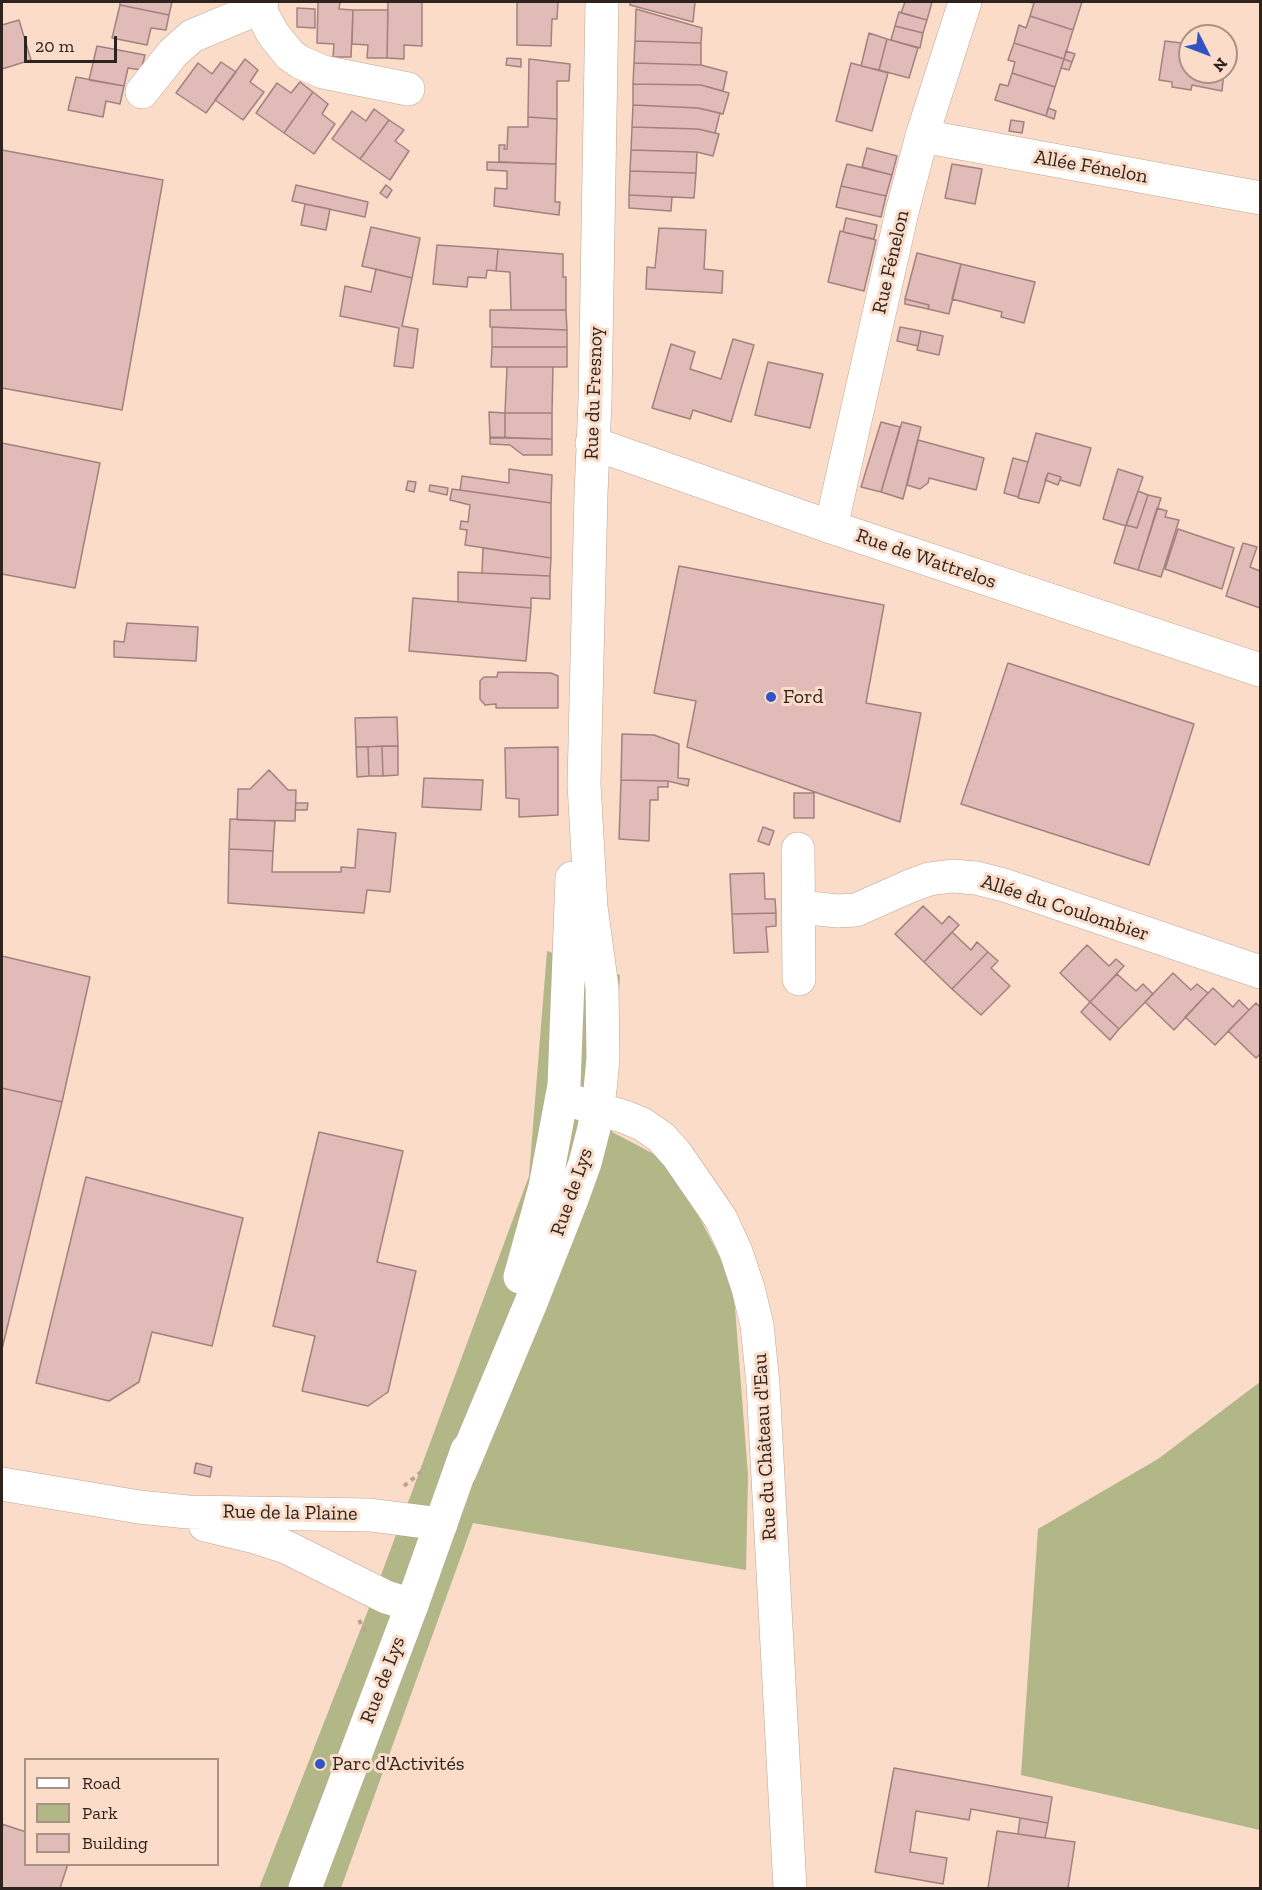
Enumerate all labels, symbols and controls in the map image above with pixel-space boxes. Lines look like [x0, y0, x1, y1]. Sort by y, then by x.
scale bar [27, 24, 120, 62]
north arrow [1178, 24, 1238, 84]
text: 20 m [35, 35, 74, 57]
text: N [1209, 54, 1231, 76]
street label: Allée Fénelon [1032, 145, 1150, 189]
street label: Rue Fénelon [867, 208, 915, 316]
street label: Rue du Fresnoy [580, 326, 608, 460]
street label: Rue de Wattrelos [853, 524, 999, 594]
place label: Ford [783, 685, 823, 709]
marker: Ford [764, 690, 778, 704]
street label: Allée du Coulombier [978, 870, 1152, 946]
street label: Rue de Lys [546, 1145, 598, 1239]
street label: Rue du Château d'Eau [748, 1353, 782, 1541]
street label: Rue de la Plaine [222, 1500, 358, 1526]
street label: Rue de Lys [355, 1633, 411, 1727]
place label: Parc d'Activités [332, 1752, 465, 1776]
marker: Parc d'Activités [313, 1757, 327, 1771]
legend [24, 1758, 219, 1866]
text: Road [82, 1772, 121, 1794]
text: Park [82, 1802, 118, 1824]
text: Building [82, 1832, 148, 1854]

